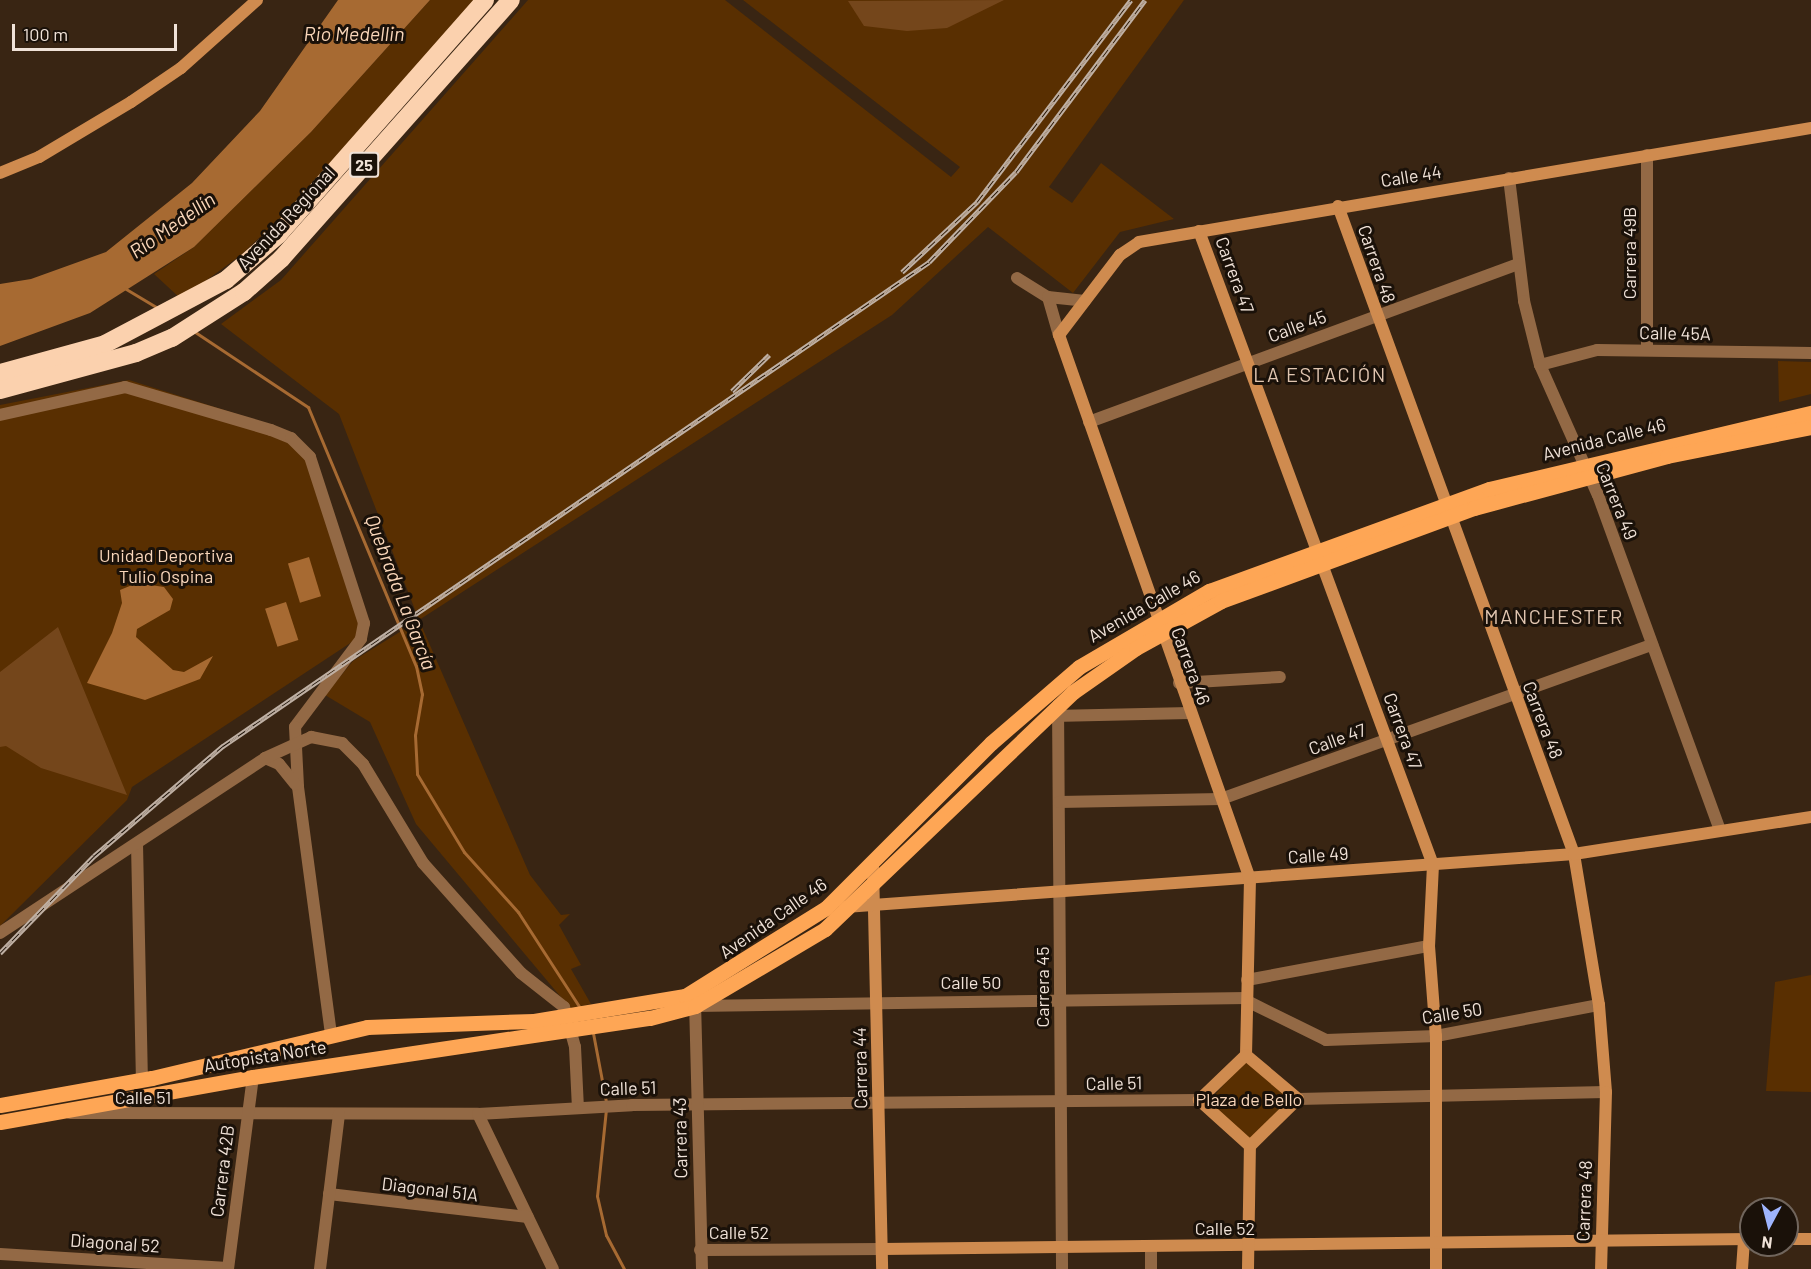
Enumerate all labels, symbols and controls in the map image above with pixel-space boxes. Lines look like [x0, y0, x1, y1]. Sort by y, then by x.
scale bar [15, 12, 180, 50]
water label: Rio Medellin [304, 21, 404, 45]
text: 100 m [23, 23, 68, 45]
road number: 25 [349, 152, 379, 178]
street label: Calle 44 [1379, 161, 1443, 191]
street label: Avenida Regional [233, 162, 339, 274]
water label: Río Medellín [125, 187, 219, 263]
street label: Carrera 49B [1618, 207, 1640, 299]
street label: Carrera 48 [1354, 222, 1400, 306]
street label: Carrera 47 [1211, 234, 1259, 316]
street label: Calle 45 [1265, 305, 1329, 347]
street label: Calle 45A [1639, 322, 1711, 344]
district label: LA ESTACIÓN [1253, 362, 1387, 386]
street label: Avenida Calle 46 [1540, 413, 1668, 465]
street label: Carrera 49 [1592, 459, 1642, 543]
water label: Quebrada La García [360, 511, 442, 673]
park label: Unidad Deportiva Tulio Ospina [99, 545, 233, 588]
street label: Avenida Calle 46 [1084, 565, 1204, 647]
district label: MANCHESTER [1484, 604, 1624, 628]
street label: Carrera 46 [1167, 624, 1215, 708]
street label: Carrera 48 [1518, 678, 1568, 762]
street label: Carrera 47 [1379, 690, 1427, 772]
street label: Calle 47 [1305, 719, 1369, 759]
street label: Calle 49 [1287, 842, 1349, 868]
street label: Avenida Calle 46 [715, 873, 831, 963]
street label: Carrera 45 [1031, 946, 1053, 1028]
street label: Calle 50 [941, 971, 1001, 993]
street label: Calle 50 [1420, 998, 1484, 1028]
street label: Carrera 44 [848, 1027, 872, 1109]
street label: Autopista Norte [202, 1036, 328, 1076]
street label: Calle 51 [1086, 1072, 1142, 1094]
street label: Calle 51 [599, 1076, 657, 1100]
street label: Calle 51 [115, 1086, 171, 1108]
park label: Plaza de Bello [1196, 1088, 1302, 1110]
street label: Carrera 43 [668, 1097, 692, 1179]
street label: Carrera 42B [206, 1124, 238, 1218]
street label: Carrera 48 [1572, 1160, 1596, 1242]
street label: Diagonal 51A [381, 1172, 479, 1206]
north arrow [1739, 1197, 1799, 1257]
street label: Calle 52 [1195, 1217, 1255, 1239]
street label: Calle 52 [709, 1221, 769, 1243]
street label: Diagonal 52 [69, 1229, 161, 1257]
text: N [1761, 1233, 1773, 1253]

